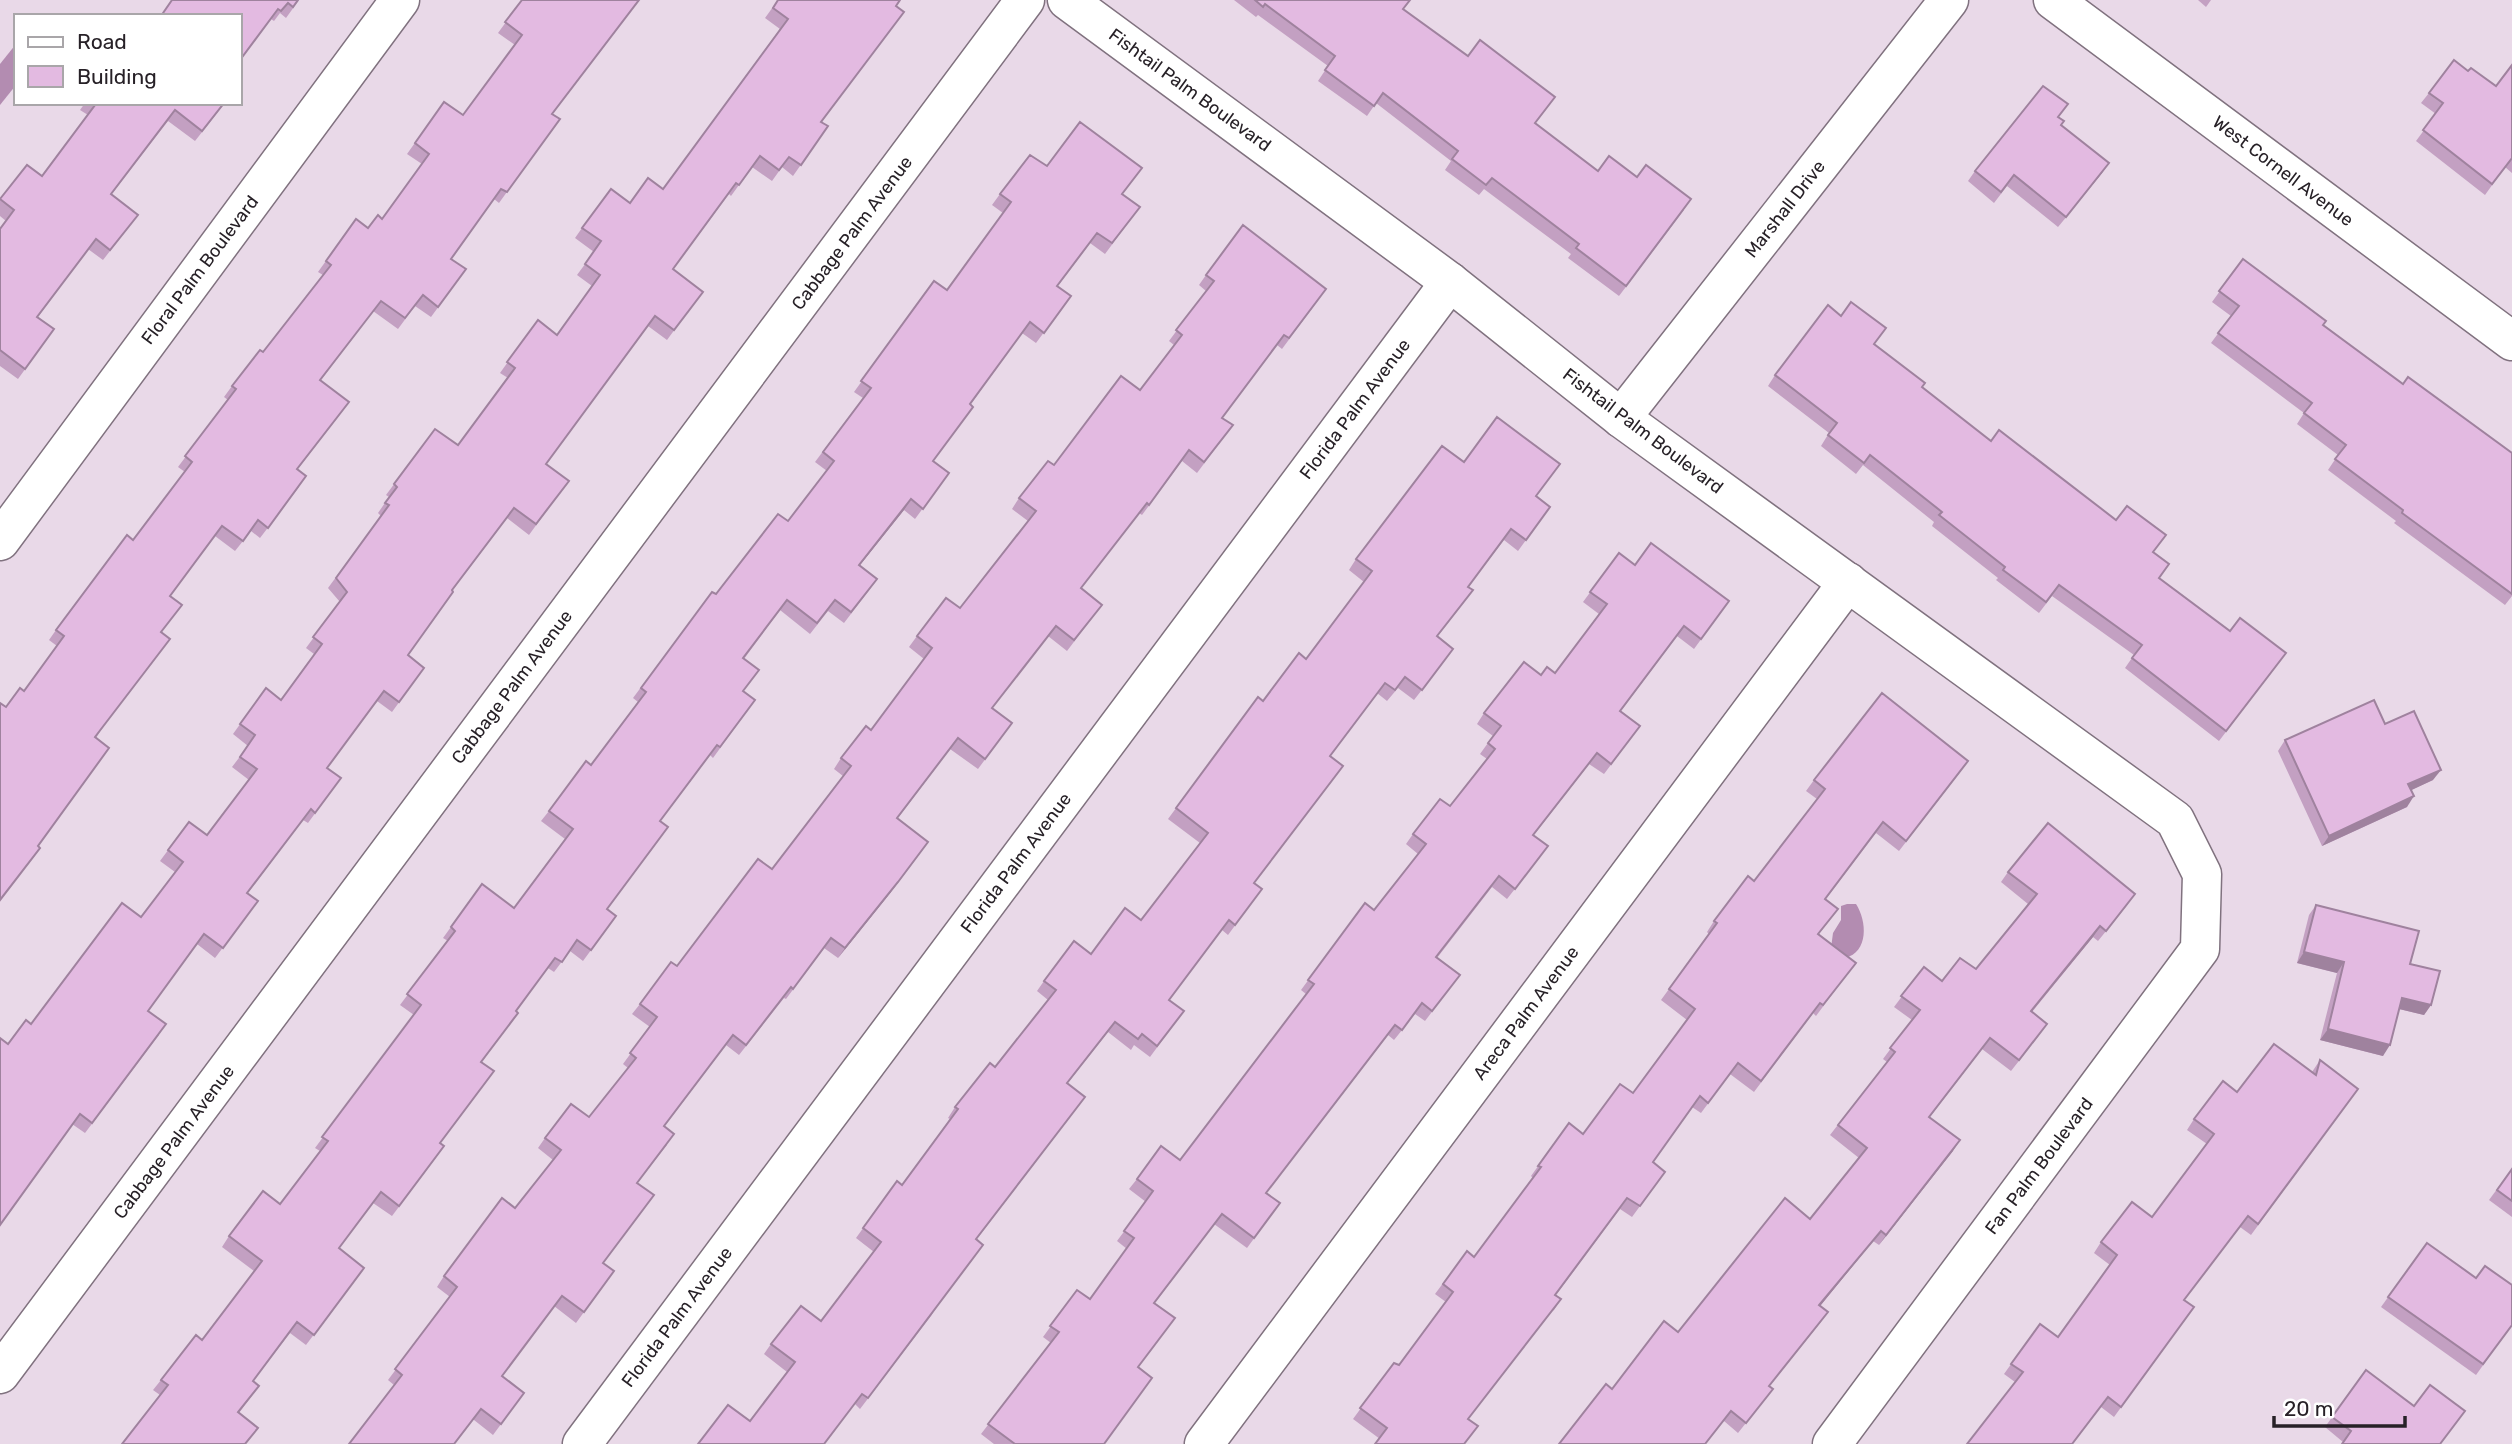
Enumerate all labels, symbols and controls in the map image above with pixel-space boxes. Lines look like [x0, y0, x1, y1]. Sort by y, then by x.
legend [14, 14, 242, 105]
street label: Fishtail Palm Boulevard [1105, 24, 1275, 156]
text: Road [77, 29, 127, 54]
text: Building [77, 64, 157, 89]
street label: West Cornell Avenue [2208, 111, 2358, 231]
street label: Cabbage Palm Avenue [787, 152, 917, 314]
street label: Marshall Drive [1740, 156, 1830, 262]
street label: Floral Palm Boulevard [137, 191, 263, 349]
street label: Florida Palm Avenue [1295, 334, 1415, 484]
street label: Fishtail Palm Boulevard [1558, 363, 1728, 499]
street label: Cabbage Palm Avenue [447, 606, 577, 768]
street label: Florida Palm Avenue [956, 788, 1076, 938]
street label: Areca Palm Avenue [1469, 942, 1583, 1084]
street label: Cabbage Palm Avenue [109, 1061, 239, 1223]
street label: Fan Palm Boulevard [1980, 1093, 2098, 1239]
street label: Florida Palm Avenue [617, 1242, 737, 1392]
scale bar [2274, 1384, 2405, 1428]
text: 20 m [2284, 1396, 2333, 1421]

